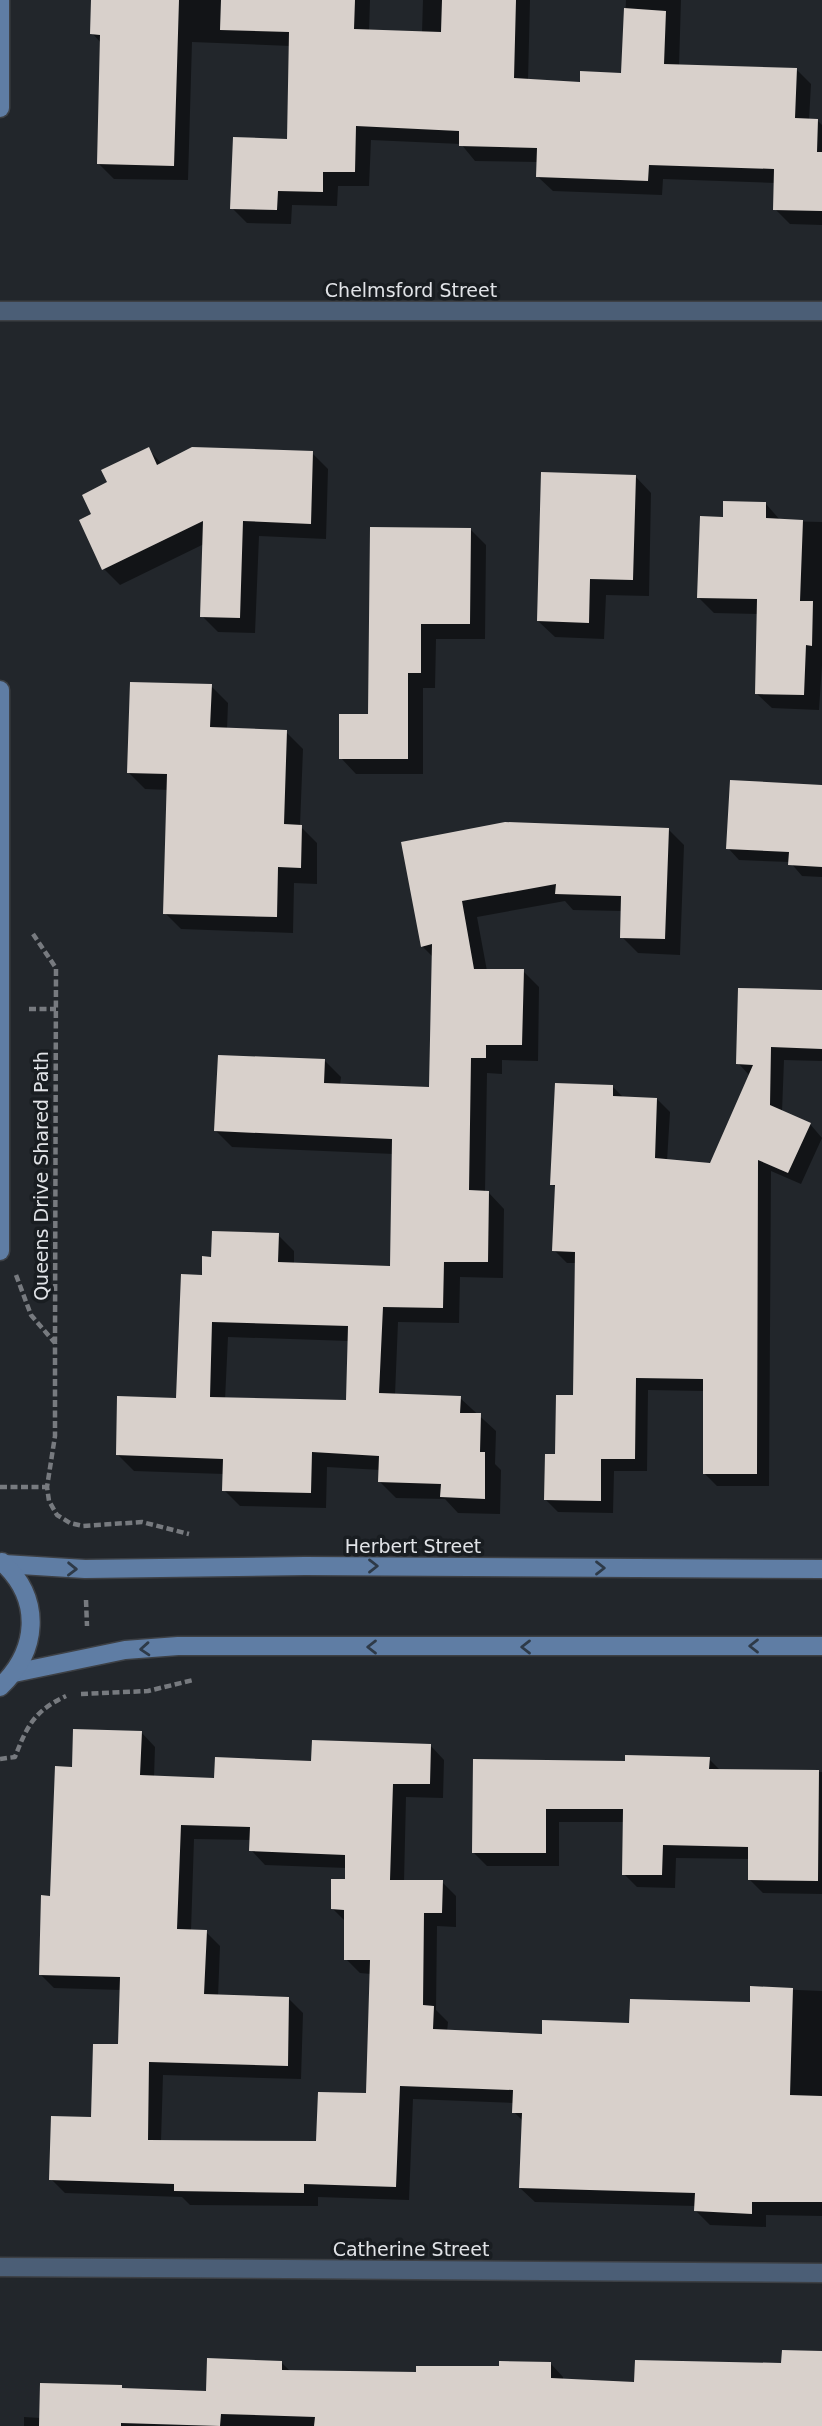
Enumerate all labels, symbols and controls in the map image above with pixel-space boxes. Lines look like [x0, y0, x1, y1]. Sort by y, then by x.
street label: Chelmsford Street [325, 279, 497, 301]
street label: Queens Drive Shared Path [30, 1051, 52, 1301]
street label: Herbert Street [345, 1535, 481, 1557]
one-way arrow [368, 1558, 379, 1574]
one-way arrow [595, 1560, 606, 1575]
one-way arrow [67, 1561, 78, 1576]
one-way arrow [748, 1638, 759, 1654]
one-way arrow [366, 1639, 377, 1655]
one-way arrow [521, 1639, 531, 1655]
one-way arrow [139, 1641, 150, 1656]
street label: Catherine Street [333, 2238, 489, 2260]

